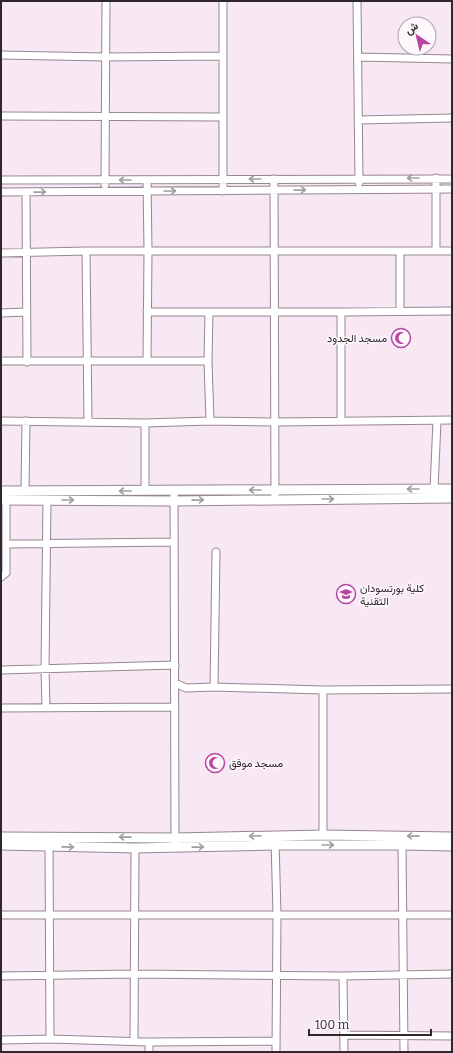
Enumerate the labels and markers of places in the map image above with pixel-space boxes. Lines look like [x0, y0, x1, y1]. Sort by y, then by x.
mosque icon: مسجد الجدود [390, 327, 412, 349]
place label: مسجد الجدود [327, 332, 387, 345]
place label: كلية بورتسودان التقنية [360, 582, 424, 608]
school or university icon: كلية بورتسودان التقنية [335, 583, 357, 605]
mosque icon: مسجد موفق [204, 752, 226, 774]
place label: مسجد موفق [229, 757, 283, 770]

